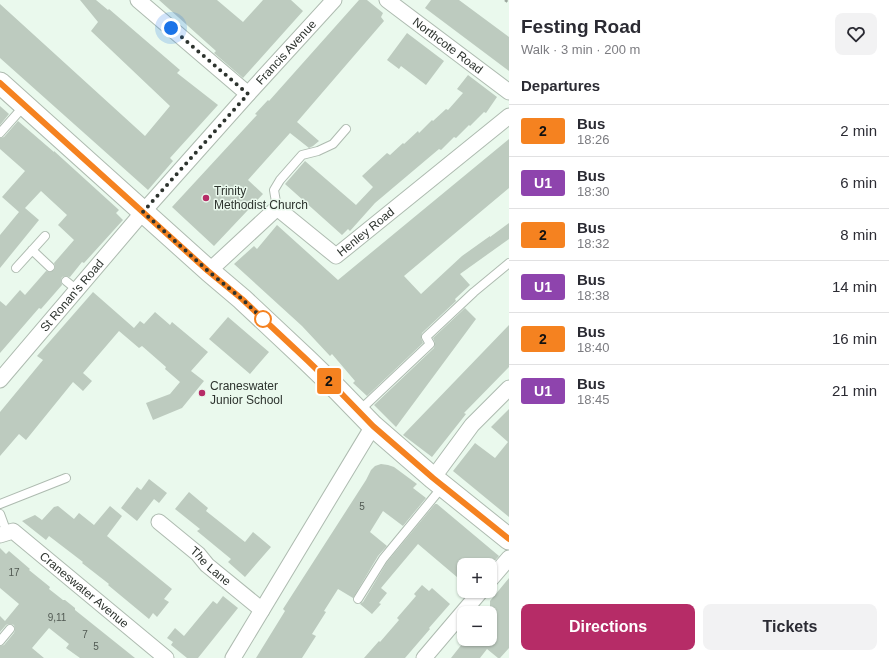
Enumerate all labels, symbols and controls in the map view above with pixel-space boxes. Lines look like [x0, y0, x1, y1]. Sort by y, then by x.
button: heart [835, 13, 877, 55]
street label: Northcote Road [410, 15, 486, 77]
text: Festing Road [521, 16, 641, 37]
street label: Francis Avenue [253, 17, 319, 88]
your location [161, 18, 181, 38]
text: Walk · 3 min · 200 m [521, 42, 640, 57]
text: Departures [521, 77, 600, 94]
text: Bus [577, 115, 605, 132]
text: 2 min [840, 122, 877, 139]
text: 2 [539, 123, 547, 139]
text: 18:26 [577, 132, 610, 147]
text: Bus [577, 167, 605, 184]
text: 6 min [840, 174, 877, 191]
text: U1 [534, 175, 552, 191]
place label: Trinity Methodist Church [214, 184, 308, 212]
text: 18:30 [577, 184, 610, 199]
marker: Trinity Methodist Church [201, 193, 211, 203]
street label: Henley Road [334, 205, 397, 259]
text: Bus [577, 219, 605, 236]
text: 8 min [840, 226, 877, 243]
text: 2 [539, 227, 547, 243]
text: 18:32 [577, 236, 610, 251]
street label: St Ronan's Road [37, 256, 107, 334]
text: Bus [577, 271, 605, 288]
text: 14 min [832, 278, 877, 295]
text: U1 [534, 279, 552, 295]
text: 18:38 [577, 288, 610, 303]
unlabelled marker [254, 310, 272, 328]
text: Bus [577, 323, 605, 340]
text: 16 min [832, 330, 877, 347]
text: 2 [539, 331, 547, 347]
text: 18:40 [577, 340, 610, 355]
line badge: 2 [316, 368, 342, 394]
text: 2 [325, 373, 333, 389]
text: Bus [577, 375, 605, 392]
place label: Craneswater Junior School [210, 379, 283, 407]
text: 21 min [832, 382, 877, 399]
text: U1 [534, 383, 552, 399]
marker: Craneswater Junior School [197, 388, 207, 398]
text: 18:45 [577, 392, 610, 407]
house number: 5 [359, 501, 365, 512]
street label: The Lane [187, 544, 234, 589]
street label: Craneswater Avenue [37, 549, 132, 631]
map controls [457, 558, 497, 646]
button: + [457, 558, 497, 598]
house number: 17 [8, 567, 20, 578]
button: Directions [521, 604, 695, 650]
button: Tickets [703, 604, 877, 650]
button: − [457, 606, 497, 646]
house number: 9,11 [48, 612, 67, 623]
house number: 7 [82, 629, 88, 640]
house number: 5 [93, 641, 99, 652]

